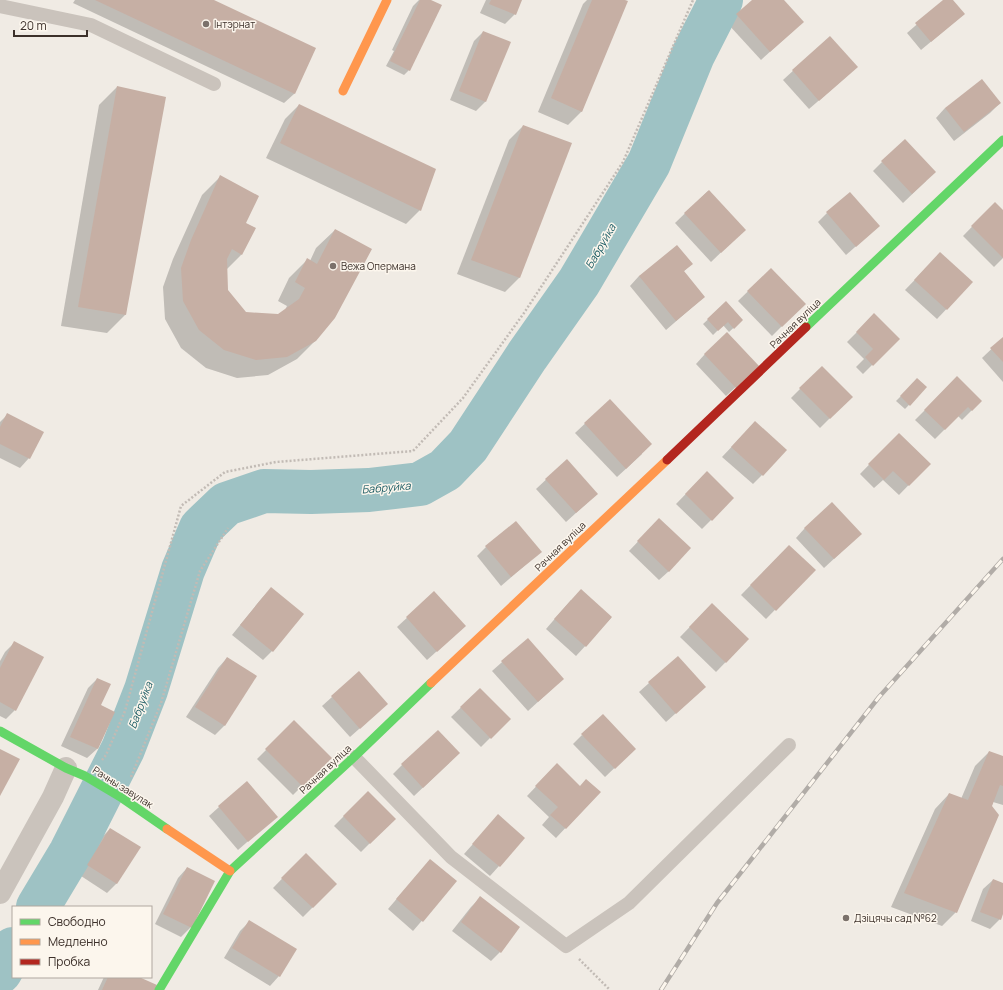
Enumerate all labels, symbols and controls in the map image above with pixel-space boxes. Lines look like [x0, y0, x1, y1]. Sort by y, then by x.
scale bar [14, 12, 87, 38]
text: 20 m [20, 17, 47, 34]
place label: Інтэрнат [214, 17, 255, 31]
marker: Інтэрнат [201, 19, 211, 29]
water label: Бабруйка [581, 220, 619, 271]
place label: Вежа Опермана [341, 259, 416, 273]
marker: Вежа Опермана [328, 261, 338, 271]
street label: Рачная вуліца [766, 295, 824, 351]
water label: Бабруйка [361, 477, 412, 497]
street label: Рачная вуліца [531, 518, 589, 574]
water label: Бабруйка [124, 679, 156, 731]
street label: Рачная вуліца [296, 741, 354, 797]
street label: Рачны завулак [90, 763, 157, 812]
legend [12, 906, 152, 978]
place label: Дзіцячы сад №62 [854, 911, 937, 925]
text: Свободно [48, 913, 106, 930]
marker: Дзіцячы сад №62 [841, 913, 851, 923]
text: Медленно [48, 933, 108, 950]
text: Пробка [48, 953, 90, 970]

